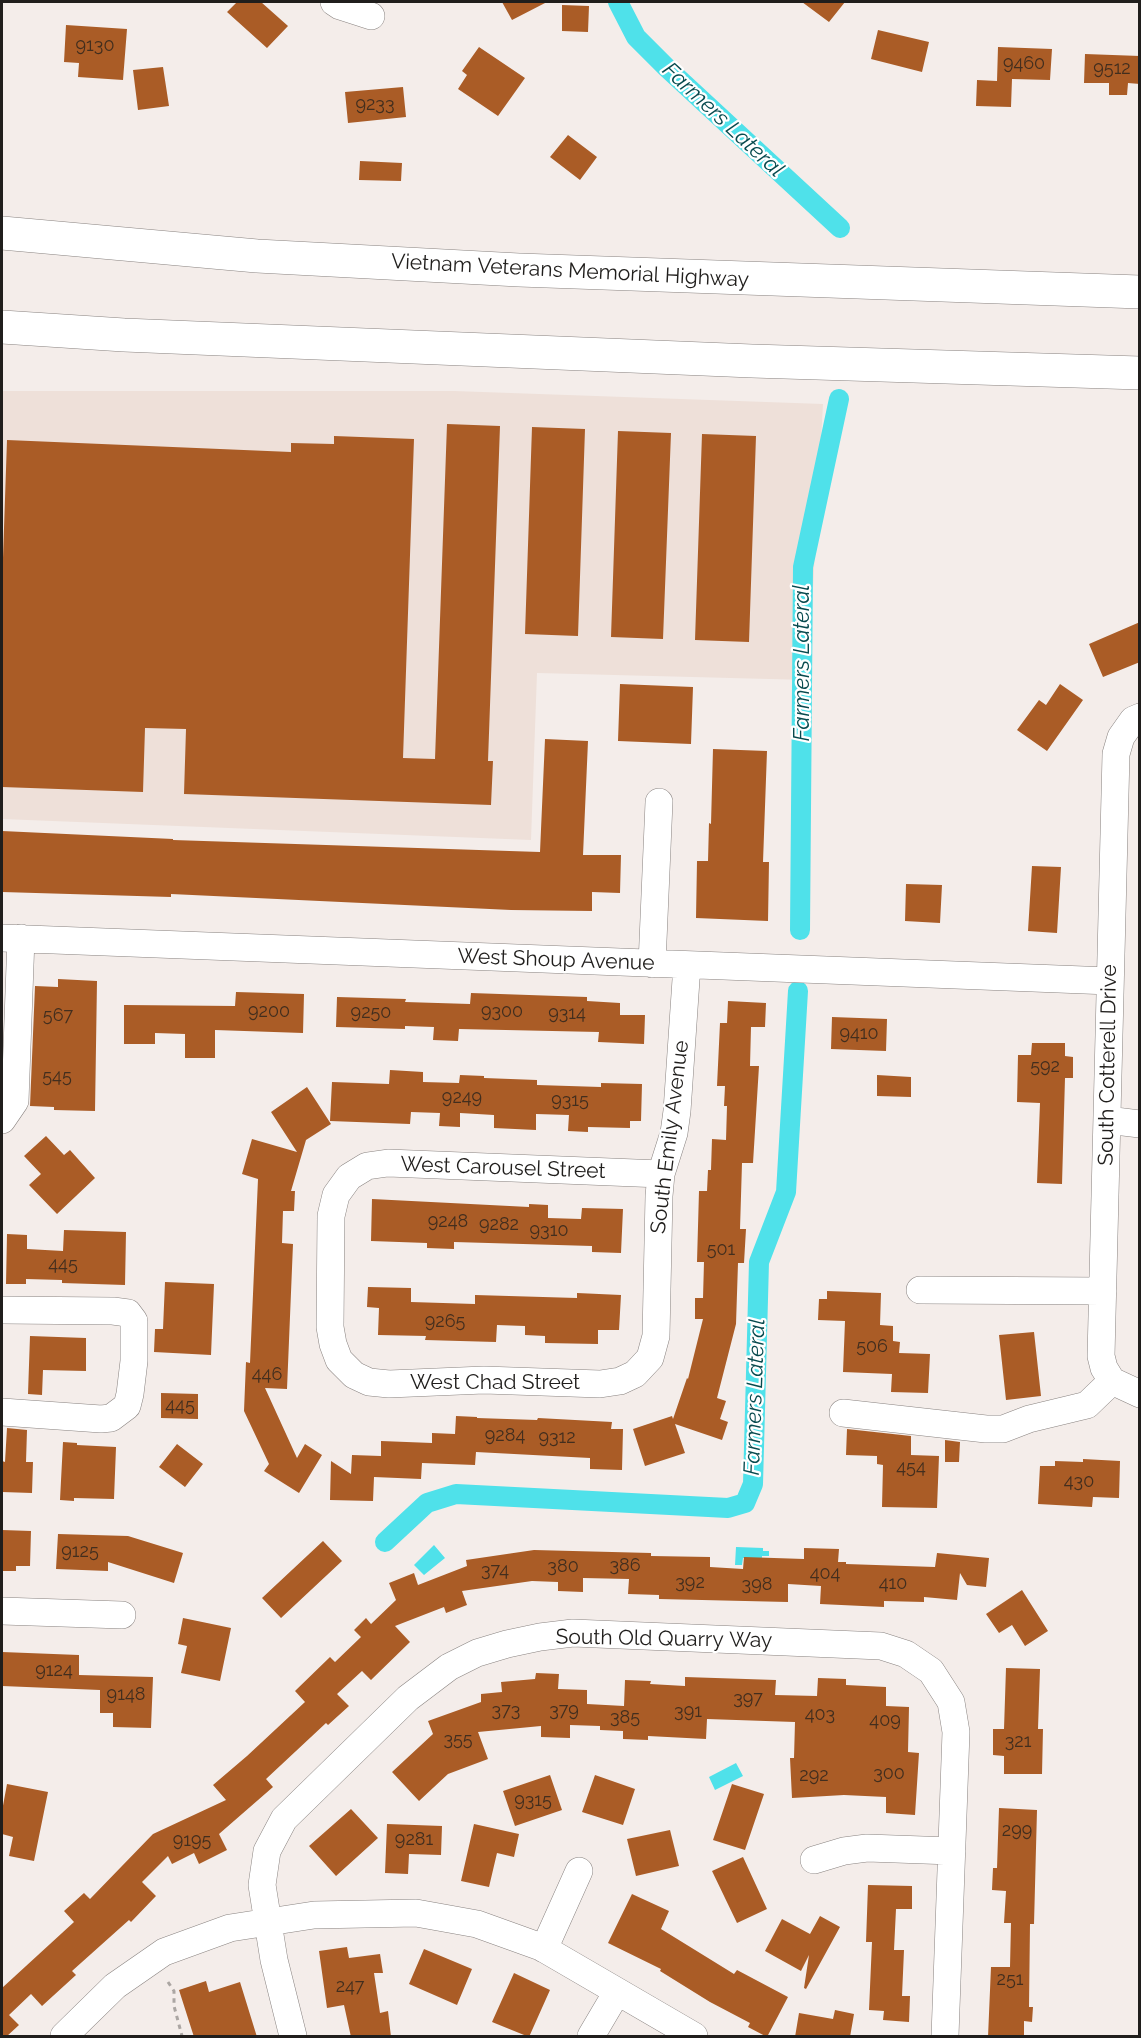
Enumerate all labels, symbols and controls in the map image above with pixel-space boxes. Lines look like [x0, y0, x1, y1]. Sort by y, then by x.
house number: 9130 [76, 35, 114, 57]
house number: 9460 [1003, 53, 1045, 75]
water label: Farmers Lateral [657, 57, 789, 183]
house number: 9512 [1093, 58, 1131, 80]
house number: 9233 [355, 94, 395, 116]
street label: Vietnam Veterans Memorial Highway [390, 249, 750, 293]
water label: Farmers Lateral [789, 585, 815, 741]
street label: West Shoup Avenue [457, 944, 655, 976]
street label: South Cotterell Drive [1094, 964, 1122, 1166]
house number: 9200 [248, 1001, 290, 1023]
house number: 9300 [481, 1001, 523, 1023]
house number: 9250 [351, 1002, 391, 1024]
house number: 9314 [548, 1003, 586, 1025]
house number: 567 [43, 1005, 73, 1027]
house number: 9410 [839, 1023, 879, 1045]
street label: South Emily Avenue [646, 1039, 694, 1235]
house number: 592 [1030, 1056, 1060, 1078]
house number: 545 [42, 1066, 72, 1088]
house number: 9249 [442, 1087, 482, 1109]
house number: 9315 [551, 1090, 589, 1112]
street label: West Carousel Street [400, 1152, 606, 1184]
house number: 9248 [428, 1211, 468, 1233]
house number: 9282 [479, 1214, 519, 1236]
house number: 9310 [530, 1220, 568, 1242]
house number: 501 [707, 1239, 735, 1261]
house number: 445 [48, 1254, 78, 1276]
house number: 9265 [425, 1311, 465, 1333]
water label: Farmers Lateral [739, 1318, 771, 1476]
house number: 506 [856, 1336, 888, 1358]
house number: 446 [252, 1364, 282, 1386]
street label: West Chad Street [410, 1370, 580, 1396]
house number: 445 [165, 1395, 195, 1417]
house number: 9284 [485, 1425, 525, 1447]
house number: 9312 [538, 1427, 576, 1449]
house number: 454 [896, 1457, 926, 1479]
house number: 430 [1064, 1471, 1094, 1493]
house number: 9125 [61, 1541, 99, 1563]
house number: 386 [609, 1555, 641, 1577]
house number: 380 [547, 1556, 579, 1578]
house number: 374 [481, 1560, 509, 1582]
house number: 404 [810, 1563, 840, 1585]
house number: 392 [675, 1572, 705, 1594]
house number: 410 [879, 1573, 907, 1595]
house number: 398 [742, 1574, 772, 1596]
street label: South Old Quarry Way [555, 1625, 773, 1653]
house number: 9124 [35, 1660, 73, 1682]
house number: 9148 [107, 1684, 145, 1706]
house number: 397 [733, 1688, 763, 1710]
house number: 373 [492, 1700, 520, 1722]
house number: 379 [549, 1700, 579, 1722]
house number: 391 [674, 1701, 702, 1723]
house number: 403 [805, 1704, 835, 1726]
house number: 385 [610, 1707, 640, 1729]
house number: 409 [869, 1710, 901, 1732]
house number: 355 [443, 1729, 473, 1751]
house number: 321 [1005, 1731, 1031, 1753]
house number: 300 [873, 1763, 905, 1785]
house number: 292 [799, 1765, 829, 1787]
house number: 9315 [514, 1790, 552, 1812]
house number: 299 [1002, 1820, 1032, 1842]
house number: 9281 [395, 1829, 433, 1851]
house number: 9195 [173, 1830, 211, 1852]
house number: 251 [997, 1969, 1023, 1991]
house number: 247 [336, 1976, 364, 1998]

